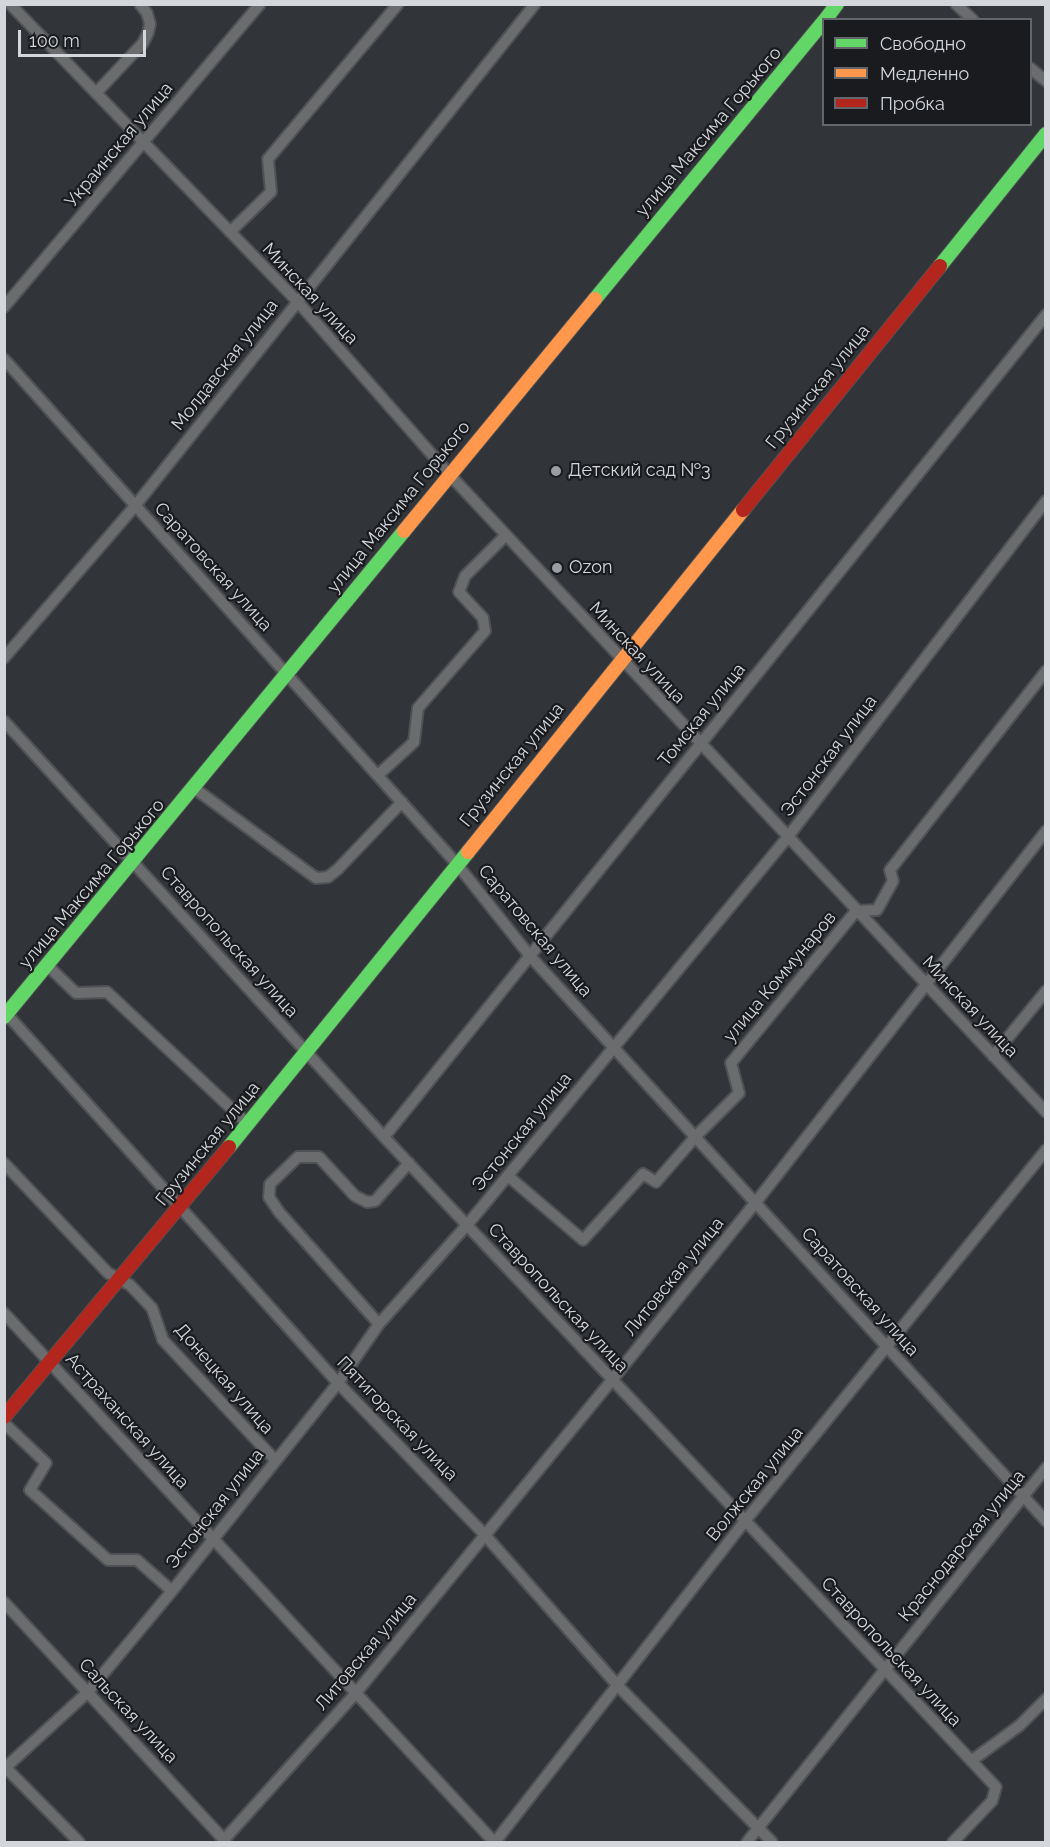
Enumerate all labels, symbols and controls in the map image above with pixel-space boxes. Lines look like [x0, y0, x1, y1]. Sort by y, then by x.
scale bar [21, 18, 148, 56]
legend [822, 18, 1032, 126]
text: 100 m [29, 30, 80, 51]
text: Свободно [880, 33, 966, 54]
street label: улица Максима Горького [632, 43, 786, 221]
text: Медленно [880, 63, 969, 84]
street label: Украинская улица [60, 78, 178, 212]
text: Пробка [880, 93, 945, 114]
street label: Минская улица [257, 239, 363, 349]
street label: Молдавская улица [167, 295, 283, 435]
street label: Грузинская улица [761, 321, 875, 453]
street label: улица Максима Горького [323, 417, 475, 597]
place label: Детский сад №3 [568, 460, 711, 482]
marker: Детский сад №3 [549, 464, 563, 478]
street label: Саратовская улица [150, 498, 276, 636]
place label: Ozon [569, 557, 612, 579]
marker: Ozon [550, 561, 564, 575]
street label: Минская улица [584, 598, 690, 708]
street label: Томская улица [654, 659, 750, 771]
street label: Эстонская улица [776, 691, 882, 821]
street label: Грузинская улица [455, 699, 569, 831]
street label: улица Максима Горького [15, 795, 169, 973]
street label: Саратовская улица [473, 861, 597, 1001]
street label: Ставропольская улица [155, 862, 303, 1022]
street label: улица Коммунаров [719, 907, 841, 1047]
street label: Минская улица [917, 952, 1023, 1062]
street label: Эстонская улица [468, 1068, 576, 1196]
street label: Грузинская улица [151, 1078, 265, 1210]
street label: Литовская улица [619, 1213, 729, 1341]
street label: Ставропольская улица [483, 1219, 633, 1377]
street label: Саратовская улица [797, 1223, 923, 1361]
street label: Донецкая улица [170, 1319, 278, 1439]
street label: Астраханская улица [61, 1349, 193, 1493]
street label: Пятигорская улица [332, 1352, 462, 1486]
street label: Волжская улица [702, 1422, 808, 1546]
street label: Эстонская улица [161, 1445, 269, 1573]
street label: Краснодарская улица [894, 1466, 1030, 1626]
street label: Ставропольская улица [816, 1573, 966, 1731]
street label: Литовская улица [311, 1589, 421, 1715]
street label: Сальская улица [74, 1654, 182, 1768]

